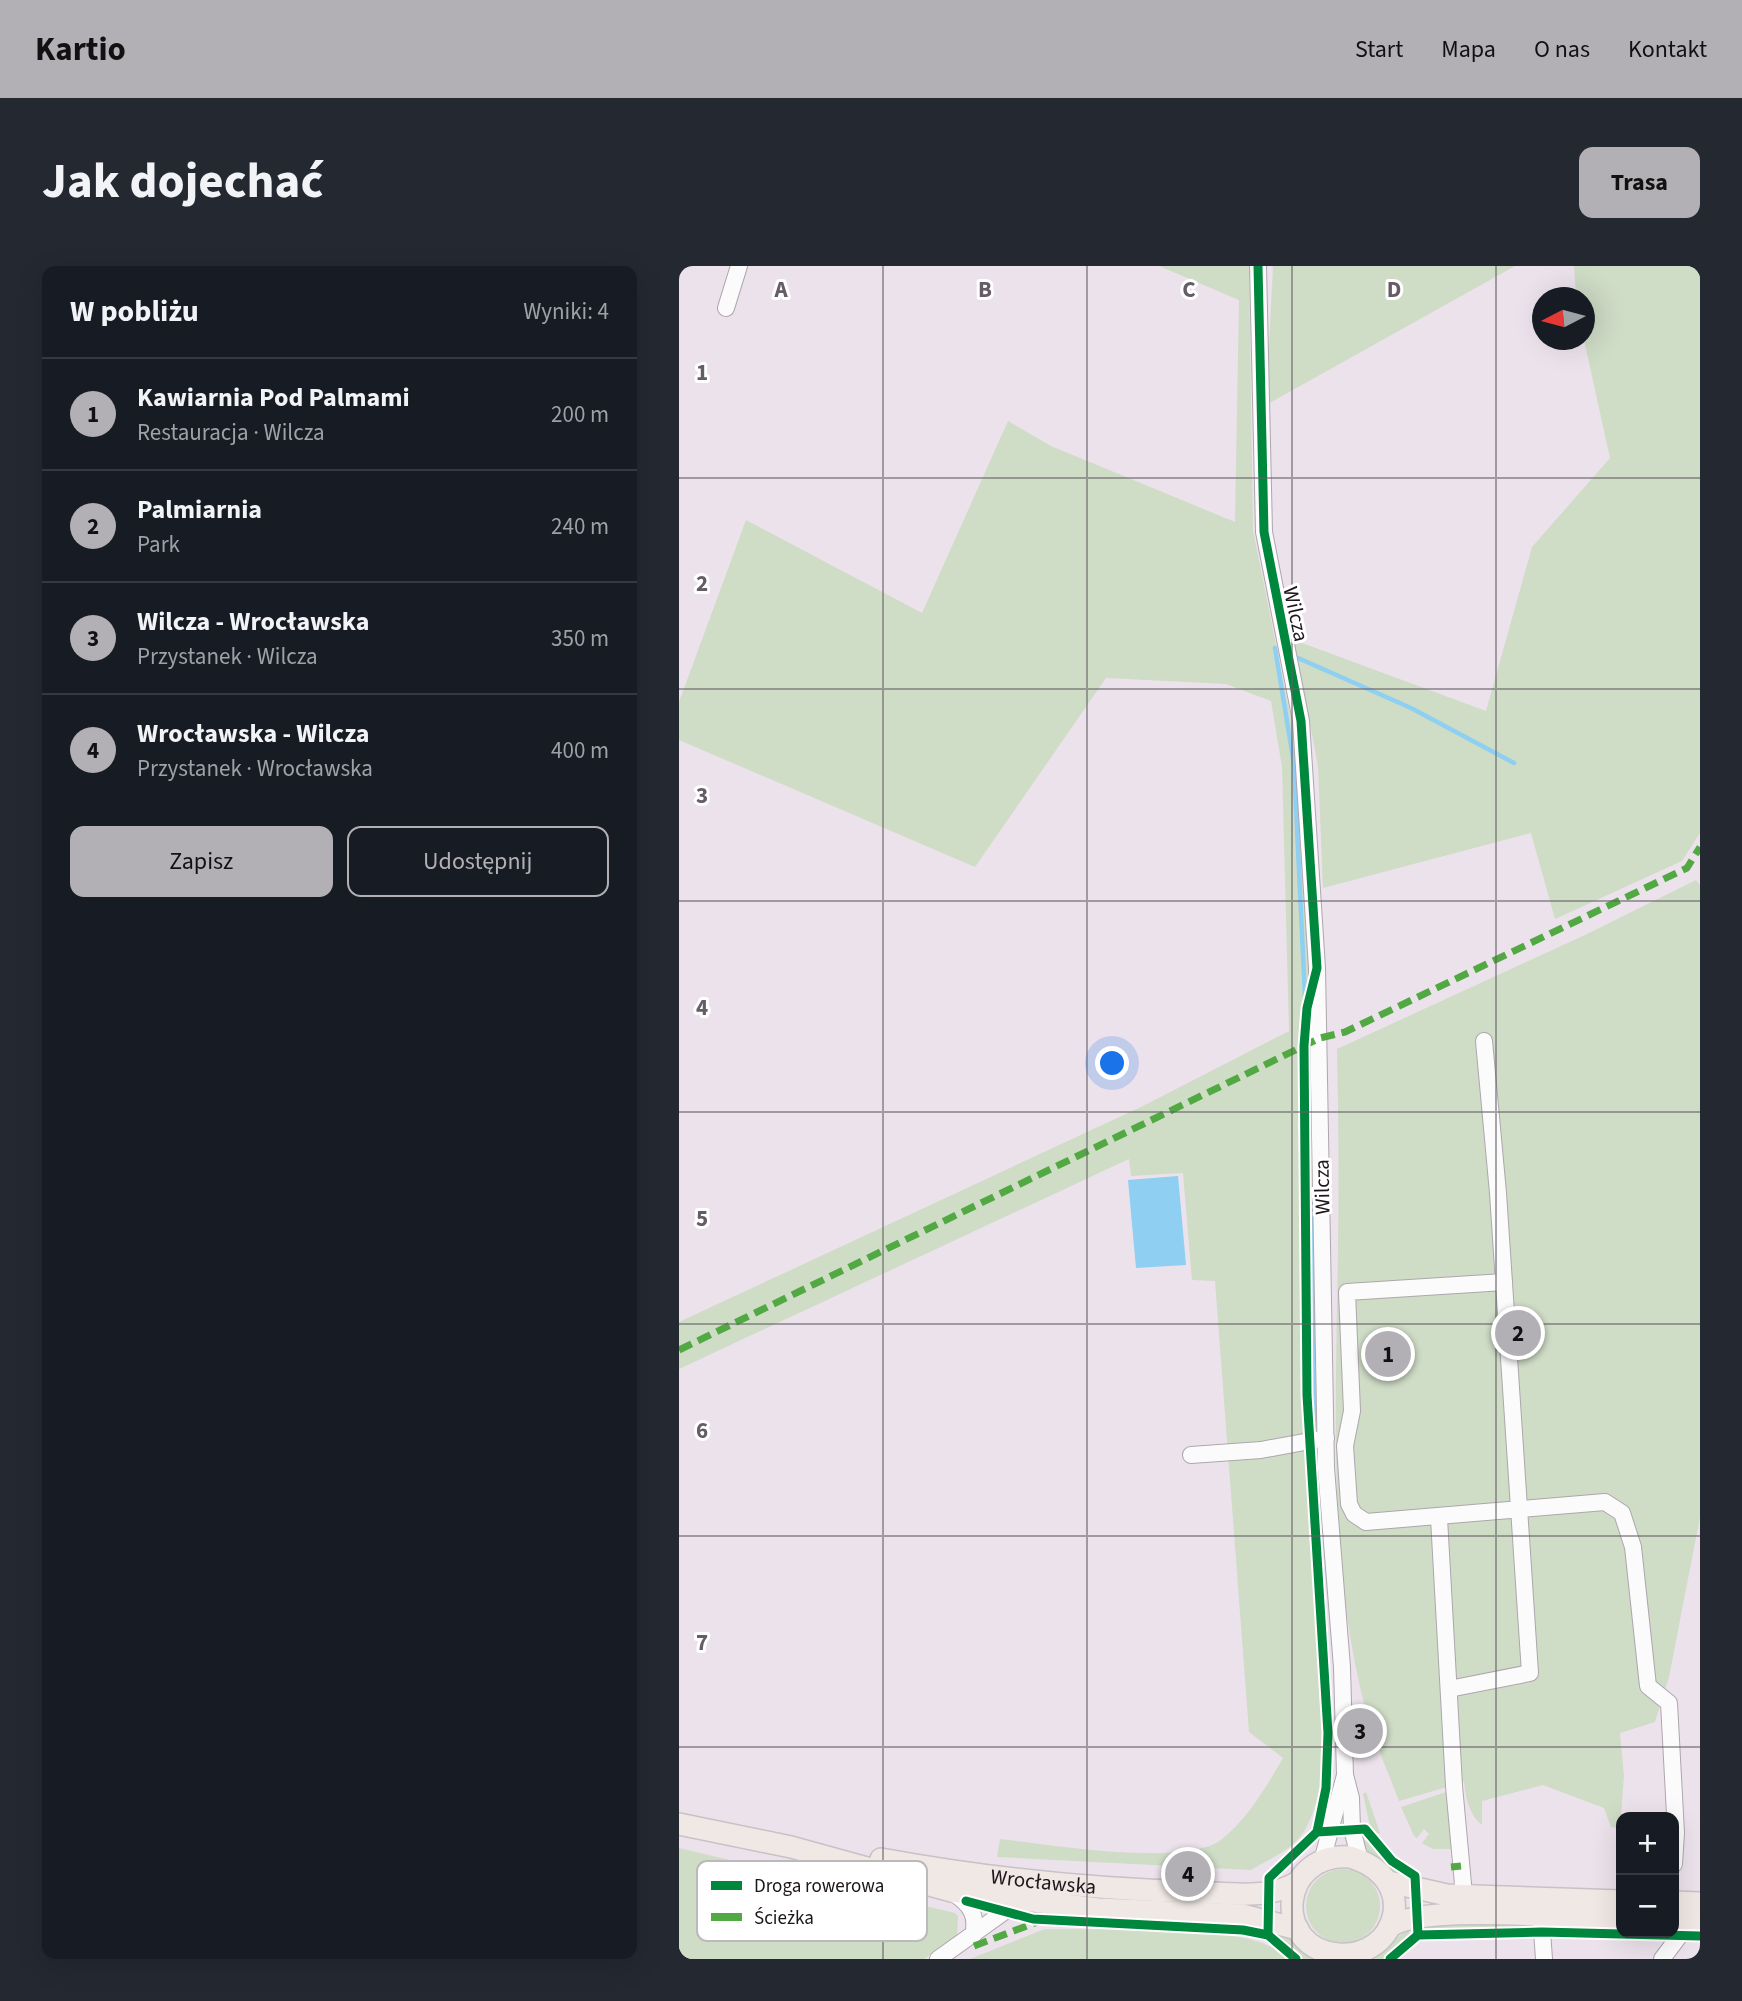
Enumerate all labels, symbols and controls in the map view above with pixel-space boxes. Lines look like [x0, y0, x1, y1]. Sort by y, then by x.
text: Kartio [35, 26, 126, 73]
text: Start [1355, 32, 1403, 67]
text: Mapa [1441, 32, 1496, 67]
text: O nas [1534, 32, 1590, 67]
text: Kontakt [1628, 32, 1707, 67]
text: Jak dojechać [42, 147, 323, 217]
button: Trasa [1579, 147, 1700, 218]
text: A [773, 273, 788, 306]
text: B [978, 273, 992, 306]
text: C [1182, 273, 1196, 306]
text: D [1387, 273, 1401, 306]
north arrow [1532, 287, 1595, 350]
text: W pobliżu [70, 290, 199, 333]
text: Wyniki: 4 [523, 295, 609, 328]
text: 1 [696, 356, 708, 389]
text: Kawiarnia Pod Palmami [137, 379, 410, 416]
text: 1 [87, 398, 99, 431]
text: 200 m [551, 398, 609, 431]
text: Restauracja · Wilcza [137, 416, 324, 449]
text: Palmiarnia [137, 491, 262, 528]
text: 2 [87, 510, 99, 543]
text: 240 m [551, 510, 609, 543]
text: Park [137, 528, 180, 561]
text: 2 [696, 567, 708, 600]
street label: Wilcza [1276, 584, 1316, 644]
text: Wilcza - Wrocławska [137, 603, 370, 640]
text: 3 [87, 622, 99, 655]
text: 350 m [551, 622, 609, 655]
text: Przystanek · Wilcza [137, 640, 318, 673]
text: Wrocławska - Wilcza [137, 715, 370, 752]
text: 4 [87, 734, 99, 767]
text: 400 m [551, 734, 609, 767]
text: Przystanek · Wrocławska [137, 752, 373, 785]
text: 3 [696, 779, 708, 812]
button: Zapisz [70, 826, 333, 897]
button: Udostępnij [347, 826, 609, 897]
text: 4 [696, 991, 708, 1024]
your location [1095, 1046, 1129, 1080]
street label: Wilcza [1307, 1159, 1337, 1215]
text: 5 [696, 1202, 708, 1235]
pin: 2 [1495, 1307, 1541, 1359]
pin: 1 [1365, 1328, 1411, 1380]
text: 6 [696, 1414, 708, 1447]
text: 7 [696, 1626, 708, 1659]
pin: 3 [1337, 1705, 1383, 1757]
map controls [1616, 1812, 1679, 1938]
button: + [1616, 1812, 1679, 1875]
pin: 4 [1165, 1848, 1211, 1900]
legend [697, 1861, 927, 1941]
street label: Wrocławska [989, 1861, 1097, 1902]
text: Droga rowerowa [754, 1873, 884, 1900]
button: − [1616, 1875, 1679, 1938]
text: Ścieżka [754, 1905, 814, 1932]

